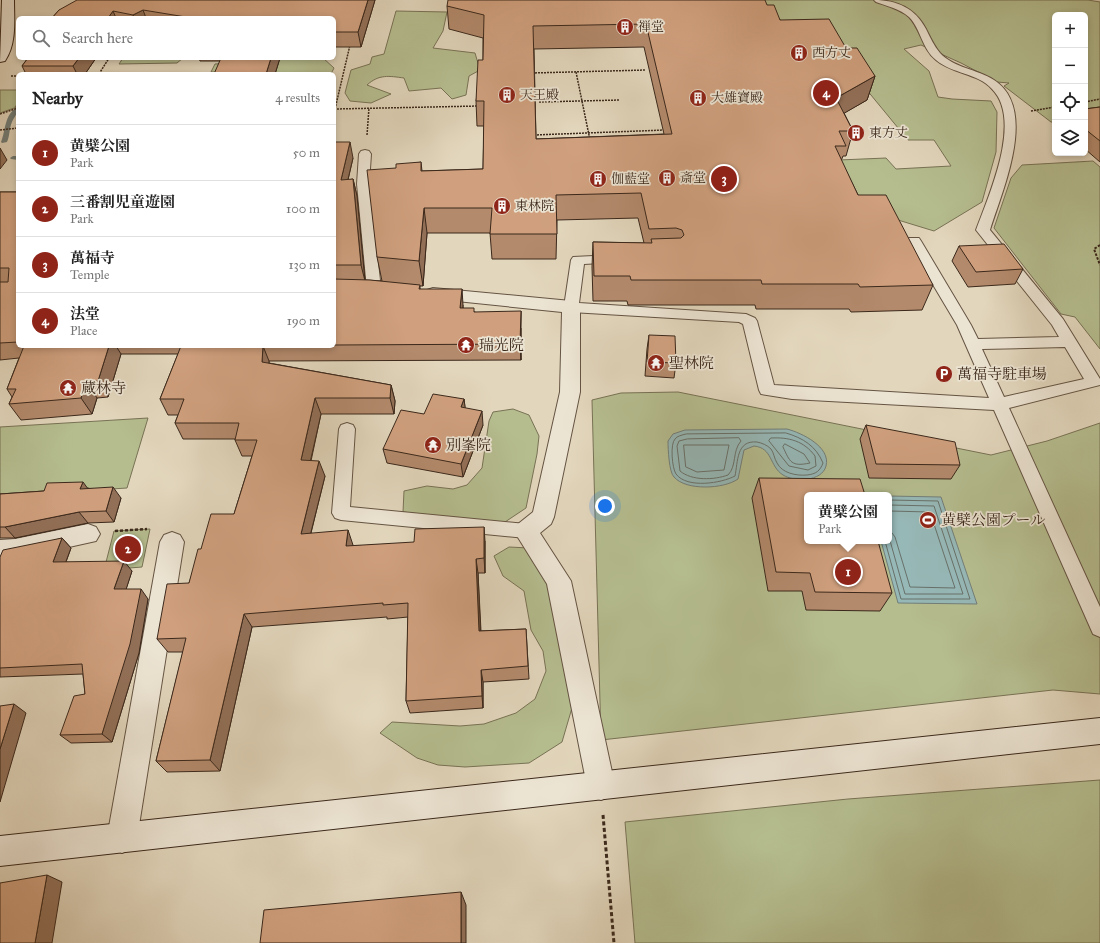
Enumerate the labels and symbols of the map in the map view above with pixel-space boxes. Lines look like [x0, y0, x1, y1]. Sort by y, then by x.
building icon: 禅堂 [615, 17, 635, 37]
place label: 禅堂 [638, 19, 664, 35]
building icon: 西方丈 [789, 43, 809, 63]
place label: 西方丈 [812, 45, 851, 61]
pin: 4 [813, 78, 839, 108]
building icon: 天王殿 [497, 85, 517, 105]
place label: 天王殿 [520, 87, 559, 103]
building icon: 大雄寶殿 [688, 88, 708, 108]
place label: 大雄寶殿 [711, 90, 763, 106]
building icon: 東方丈 [846, 123, 866, 143]
place label: 東方丈 [869, 125, 908, 141]
pin: 3 [711, 164, 737, 194]
building icon: 斎堂 [657, 168, 677, 188]
building icon: 伽藍堂 [588, 169, 608, 189]
place label: 斎堂 [680, 170, 706, 186]
place label: 伽藍堂 [611, 171, 650, 187]
building icon: 東林院 [492, 196, 512, 216]
place label: 東林院 [515, 198, 554, 214]
temple icon: 瑞光院 [456, 335, 476, 355]
place label: 瑞光院 [479, 336, 524, 354]
temple icon: 聖林院 [646, 353, 666, 373]
place label: 聖林院 [669, 354, 714, 372]
parking icon: 萬福寺駐車場 [934, 364, 954, 384]
place label: 萬福寺駐車場 [957, 365, 1047, 383]
temple icon: 蔵林寺 [58, 378, 78, 398]
place label: 蔵林寺 [81, 379, 126, 397]
temple icon: 別峯院 [423, 435, 443, 455]
place label: 別峯院 [446, 436, 491, 454]
your location [595, 496, 615, 516]
sports icon: 黄檗公園プール [918, 510, 938, 530]
place label: 黄檗公園プール [941, 511, 1045, 529]
pin: 2 [115, 534, 141, 564]
pin: 1 [835, 557, 861, 587]

